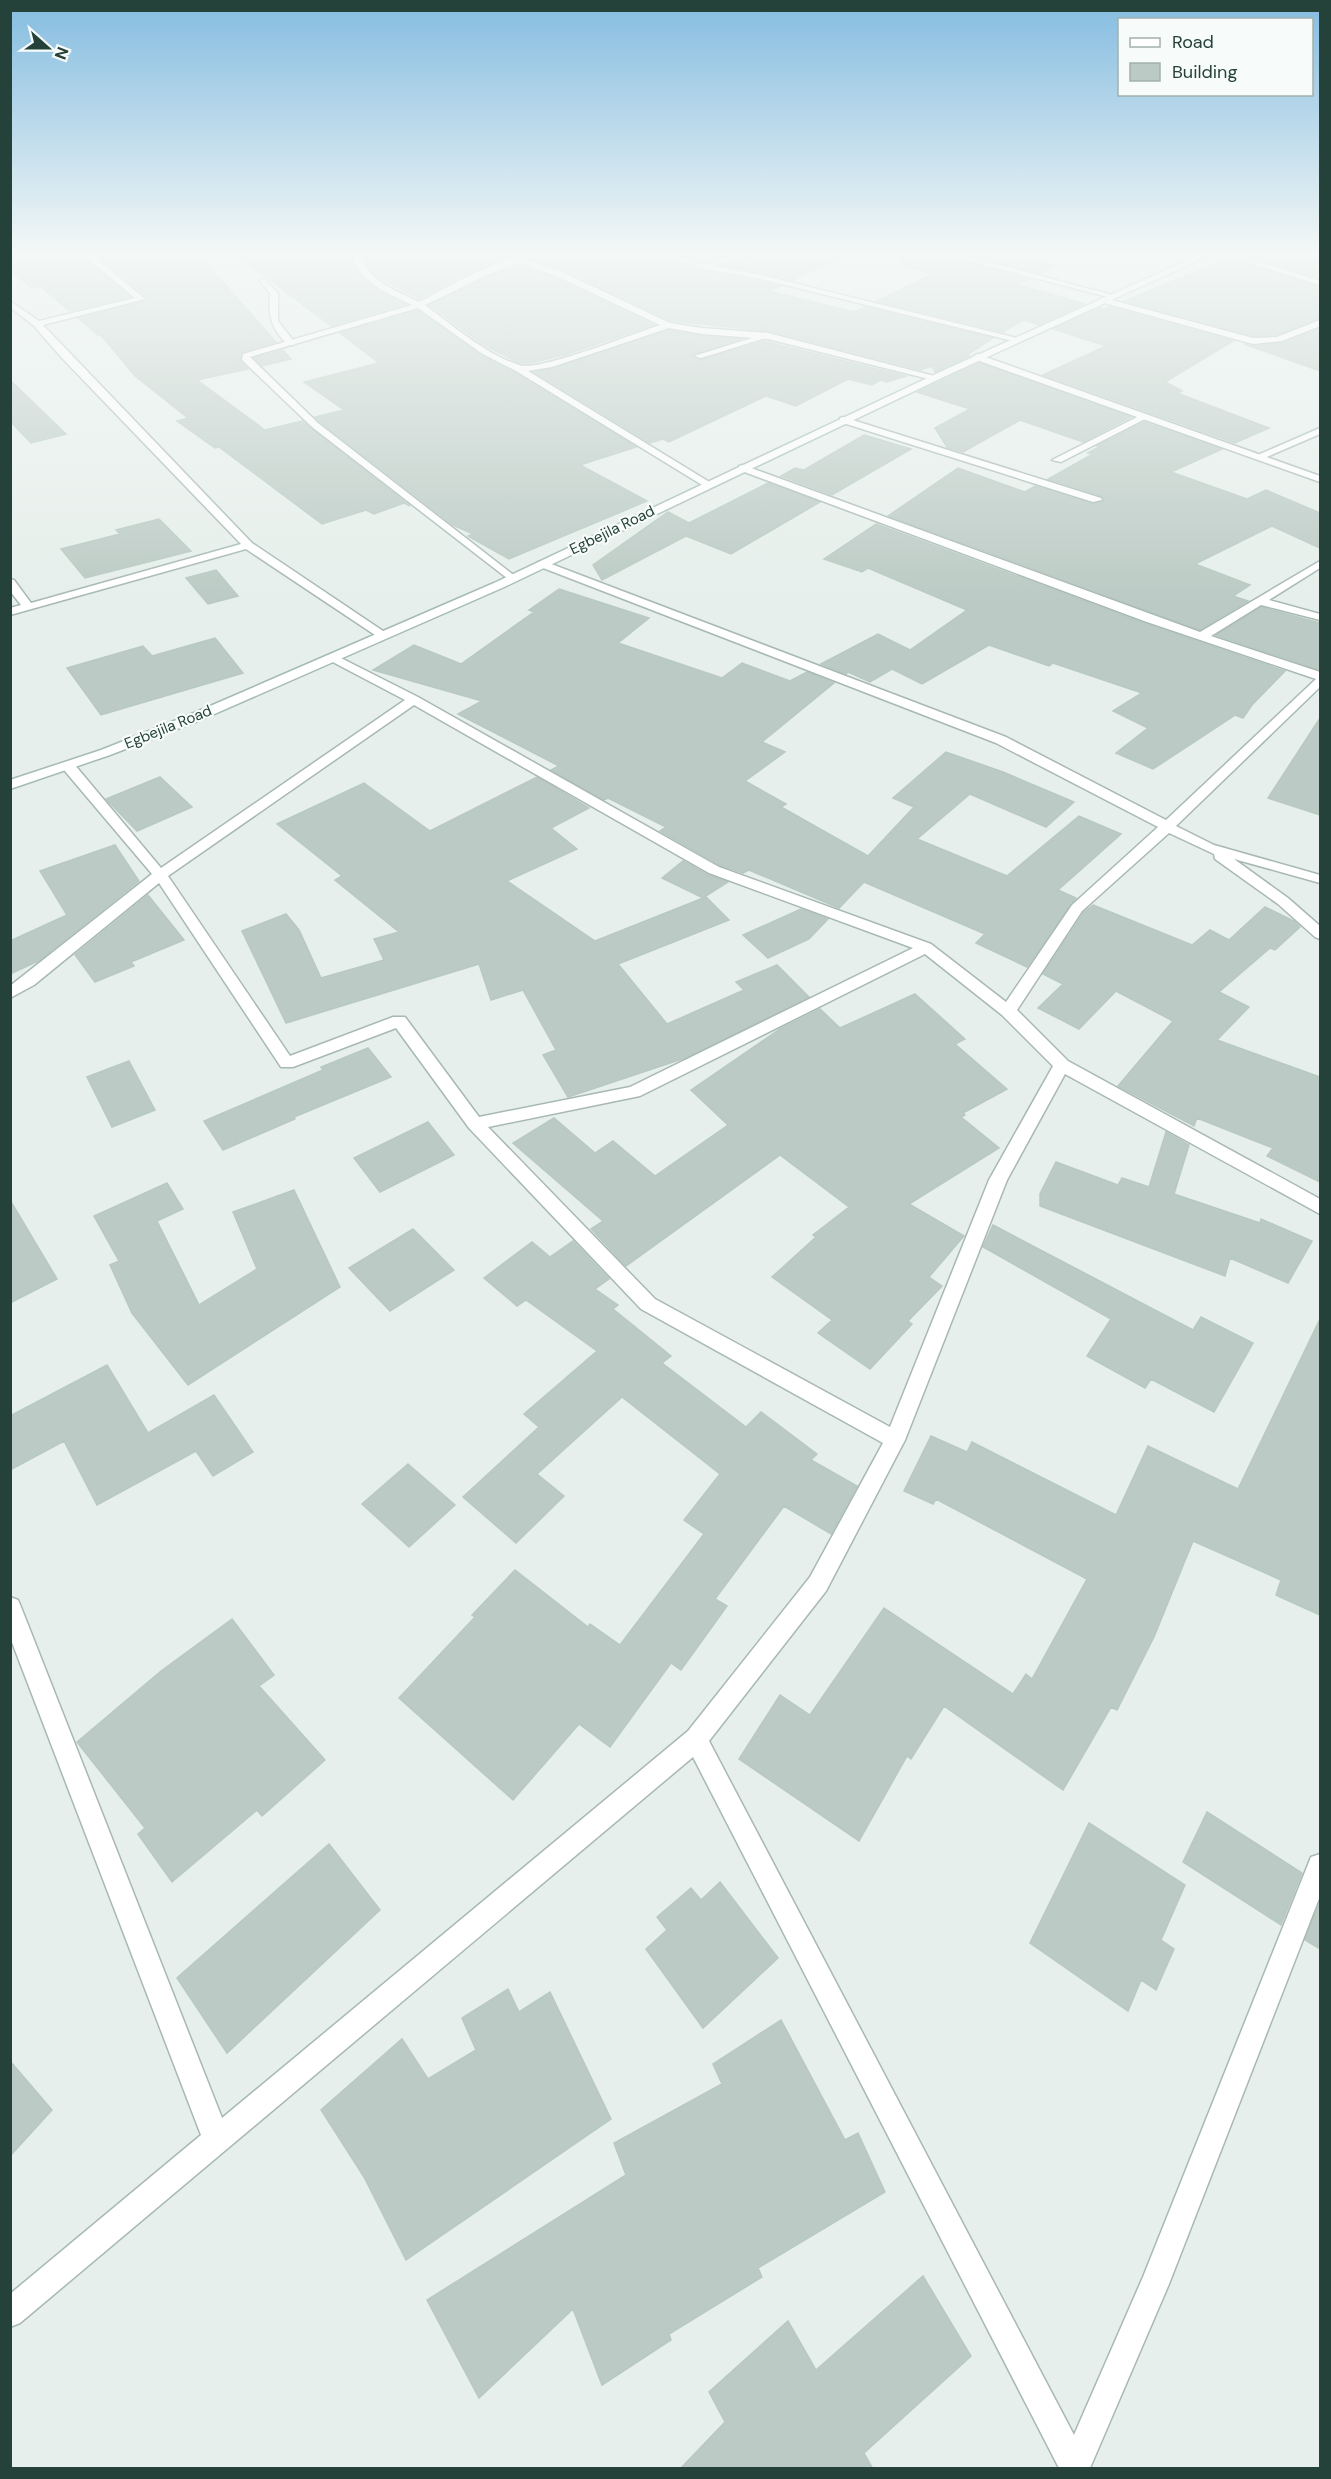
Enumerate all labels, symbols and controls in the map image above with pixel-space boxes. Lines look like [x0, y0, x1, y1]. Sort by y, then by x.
north arrow [18, 18, 78, 78]
legend [1118, 18, 1313, 96]
text: Road [1172, 30, 1214, 54]
text: N [50, 44, 73, 62]
text: Building [1172, 60, 1237, 84]
street label: Egbejila Road [566, 501, 658, 559]
street label: Egbejila Road [121, 700, 215, 754]

